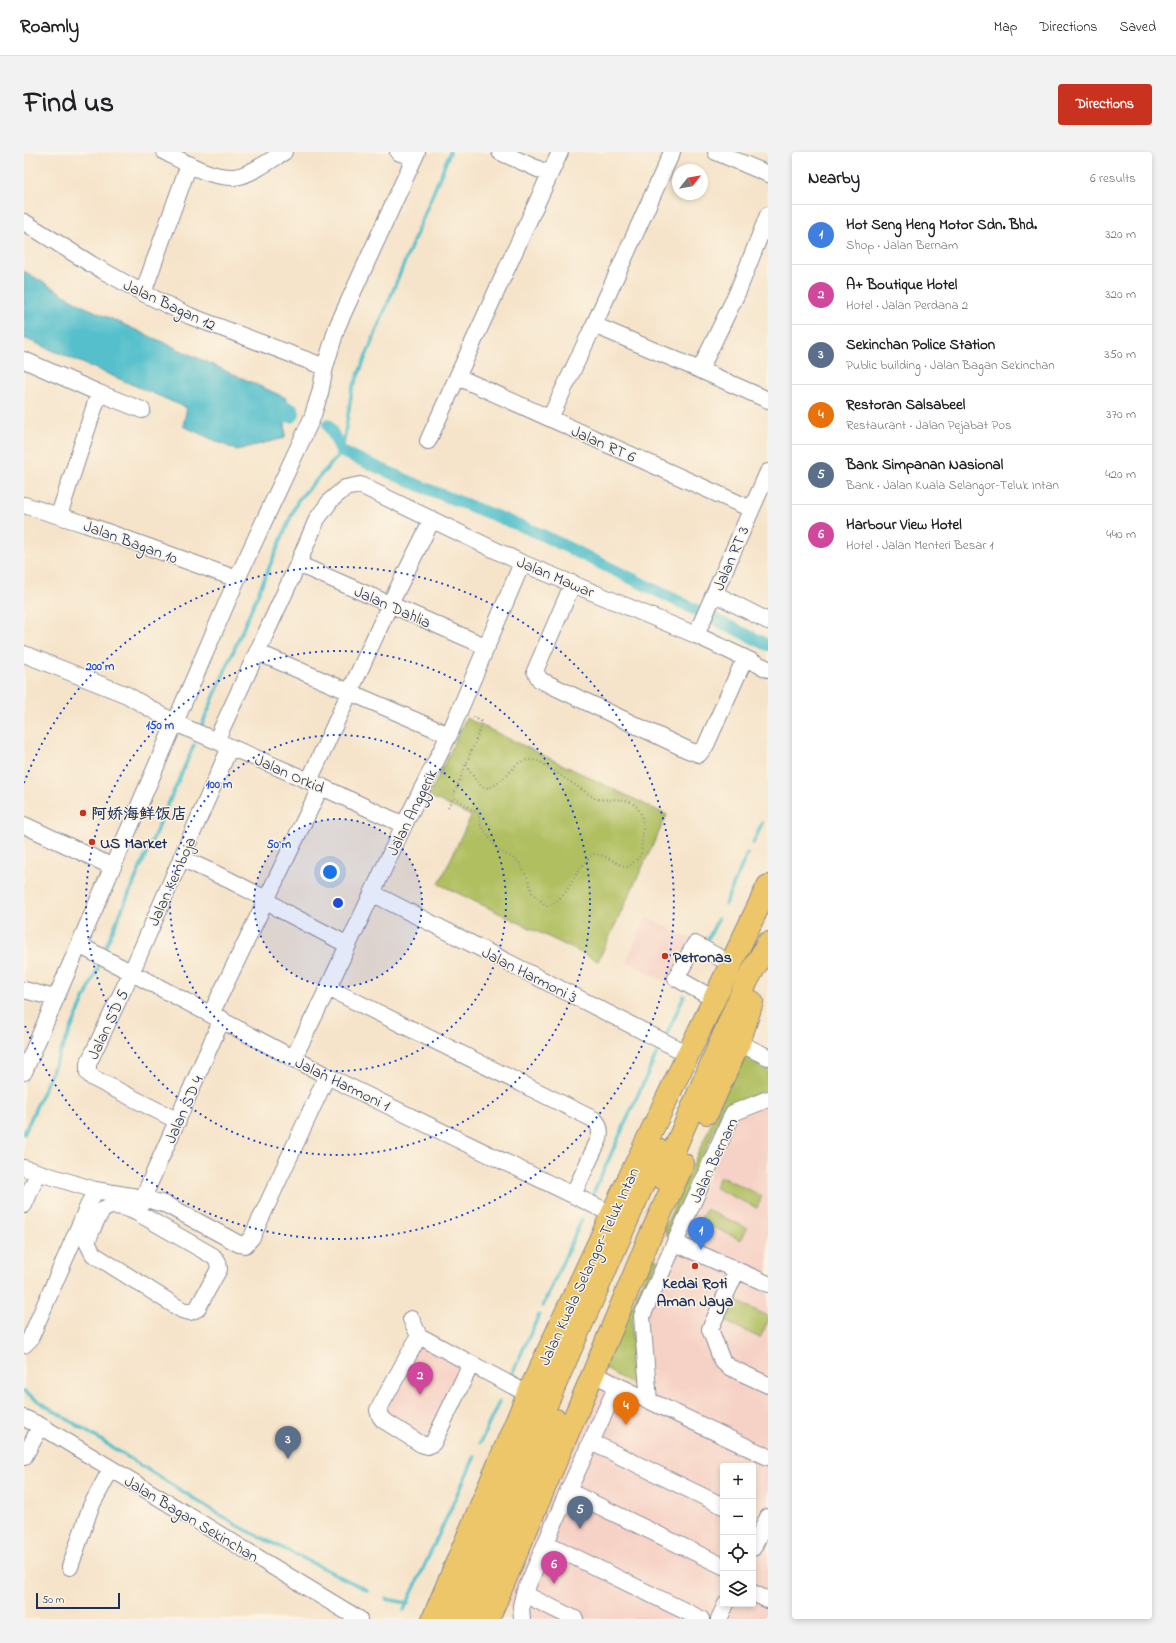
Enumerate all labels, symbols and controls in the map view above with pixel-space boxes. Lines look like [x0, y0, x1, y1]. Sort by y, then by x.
text: Roamly [20, 14, 79, 41]
text: Map [994, 17, 1017, 38]
text: Directions [1039, 17, 1097, 38]
text: Saved [1119, 17, 1156, 38]
text: Find us [24, 84, 114, 125]
button: Directions [1058, 84, 1152, 125]
north arrow [672, 164, 708, 200]
text: Nearby [808, 166, 860, 191]
text: 6 results [1090, 169, 1136, 188]
text: Hot Seng Heng Motor Sdn. Bhd. [846, 214, 1037, 236]
text: 1 [819, 225, 823, 244]
text: 320 m [1105, 225, 1136, 244]
text: Shop · Jalan Bernam [846, 236, 958, 255]
street label: Jalan Bagan 12 [119, 274, 220, 338]
text: A+ Boutique Hotel [846, 274, 957, 296]
text: 2 [818, 285, 824, 304]
text: 320 m [1105, 285, 1136, 304]
text: Hotel · Jalan Perdana 2 [846, 296, 968, 315]
text: Sekinchan Police Station [846, 334, 995, 356]
text: 3 [818, 345, 824, 364]
text: 350 m [1104, 345, 1136, 364]
text: Public building · Jalan Bagan Sekinchan [846, 356, 1055, 375]
text: Restoran Salsabeel [846, 394, 965, 416]
text: 4 [818, 405, 824, 424]
text: 370 m [1106, 405, 1136, 424]
text: Restaurant · Jalan Pejabat Pos [846, 416, 1012, 435]
street label: Jalan RT 6 [567, 420, 639, 470]
text: Bank Simpanan Nasional [846, 454, 1003, 476]
text: 5 [817, 465, 825, 484]
text: 420 m [1105, 465, 1136, 484]
text: Bank · Jalan Kuala Selangor-Teluk Intan [846, 476, 1059, 495]
text: Harbour View Hotel [846, 514, 962, 536]
street label: Jalan Bagan 10 [80, 515, 181, 571]
street label: Jalan RT 3 [707, 523, 756, 595]
text: 6 [818, 525, 824, 544]
text: 440 m [1106, 525, 1136, 544]
text: Hotel · Jalan Menteri Besar 1 [846, 536, 994, 555]
street label: Jalan Mawar [513, 551, 598, 605]
street label: Jalan Dahlia [350, 580, 434, 635]
text: 200 m [85, 658, 115, 676]
text: 150 m [146, 717, 175, 735]
street label: Jalan Orkid [250, 749, 328, 801]
street label: Jalan Anggerik [381, 765, 445, 860]
text: 100 m [206, 776, 233, 794]
place label: 阿娇海鲜饭店 [91, 803, 187, 827]
marker: 阿娇海鲜饭店 [78, 808, 88, 818]
place label: US Market [100, 832, 168, 856]
street label: Jalan Kemboja [142, 833, 203, 930]
text: 50 m [267, 836, 292, 854]
marker: US Market [87, 837, 97, 847]
your location [320, 862, 340, 882]
centre of rings [331, 896, 345, 910]
street label: Jalan Harmoni 3 [477, 941, 581, 1010]
place label: Petronas [673, 946, 732, 970]
marker: Petronas [660, 951, 670, 961]
street label: Jalan SD 5 [82, 986, 136, 1064]
street label: Jalan Harmoni 1 [291, 1051, 394, 1118]
street label: Jalan SD 4 [159, 1072, 211, 1148]
street label: Jalan Bernam [685, 1114, 745, 1207]
street label: Jalan Kuala Selangor-Teluk Intan [533, 1164, 646, 1370]
pin: 1 [688, 1217, 714, 1250]
marker: Kedai Roti Aman Jaya [690, 1261, 700, 1271]
place label: Kedai Roti Aman Jaya [657, 1272, 734, 1315]
pin: 2 [407, 1362, 433, 1395]
pin: 4 [613, 1392, 639, 1425]
pin: 3 [275, 1426, 301, 1459]
map controls [720, 1463, 756, 1607]
button: + [720, 1463, 756, 1499]
street label: Jalan Bagan Sekinchan [119, 1470, 263, 1570]
pin: 5 [567, 1496, 593, 1529]
button: − [720, 1499, 756, 1535]
button: locate [720, 1535, 756, 1571]
pin: 6 [541, 1551, 567, 1584]
button: layers [720, 1571, 756, 1607]
scale bar [36, 1591, 120, 1610]
text: 50 m [42, 1592, 64, 1608]

